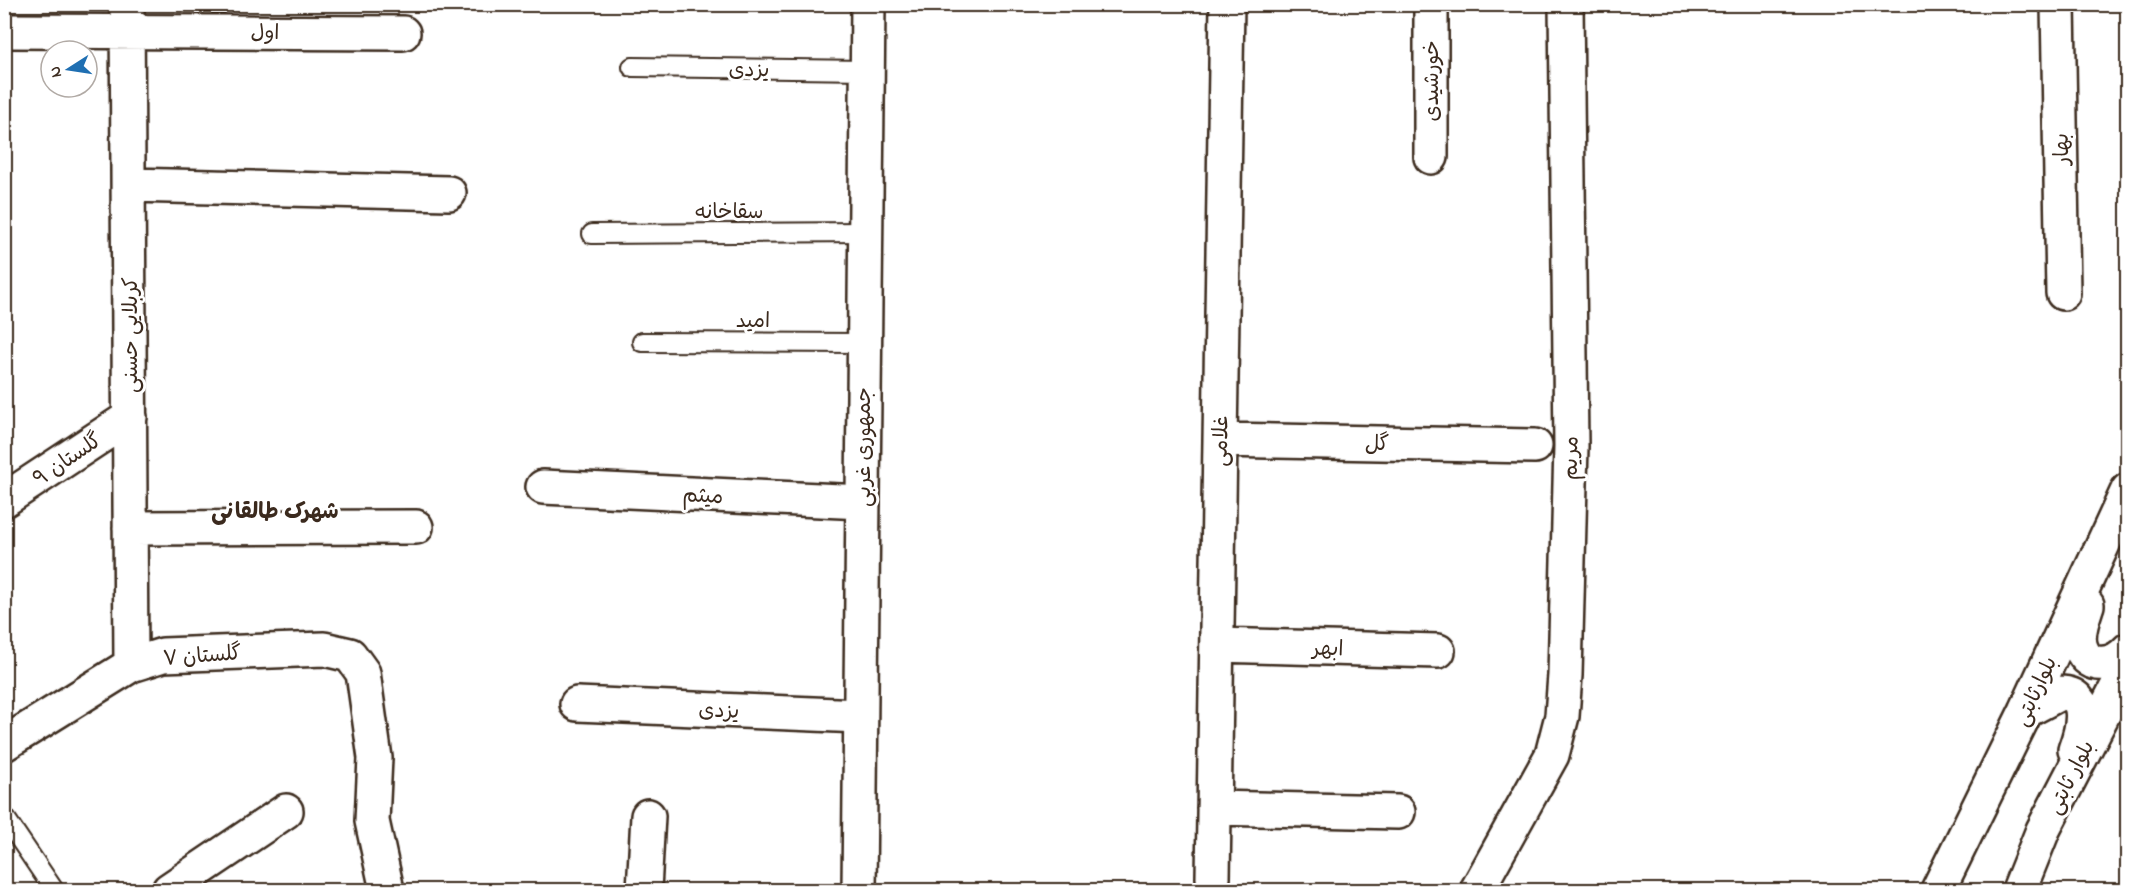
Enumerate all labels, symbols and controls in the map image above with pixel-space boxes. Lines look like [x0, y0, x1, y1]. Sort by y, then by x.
street label: اول [251, 19, 279, 49]
north arrow [39, 39, 99, 99]
street label: خورشیدی [1418, 40, 1448, 122]
street label: یزدی [728, 56, 770, 86]
text: N [43, 64, 69, 79]
street label: بهار [2048, 133, 2078, 167]
street label: سقاخانه [694, 198, 764, 228]
street label: کربلایی حسنی [117, 277, 147, 393]
street label: امید [736, 307, 770, 337]
street label: جمهوری غربی [850, 387, 880, 507]
street label: غلامی [1207, 415, 1237, 467]
street label: گلستان ۹ [28, 427, 109, 495]
street label: گل [1365, 430, 1389, 460]
street label: مریم [1557, 436, 1587, 481]
street label: میثم [682, 481, 724, 513]
district label: شهرک طالقانی [211, 497, 339, 529]
street label: ابهر [1310, 635, 1344, 665]
street label: گلستان ۷ [162, 639, 243, 675]
street label: بلوارثابتی [2008, 652, 2066, 732]
street label: یزدی [698, 696, 740, 728]
street label: بلوار ثابتی [2040, 736, 2103, 820]

